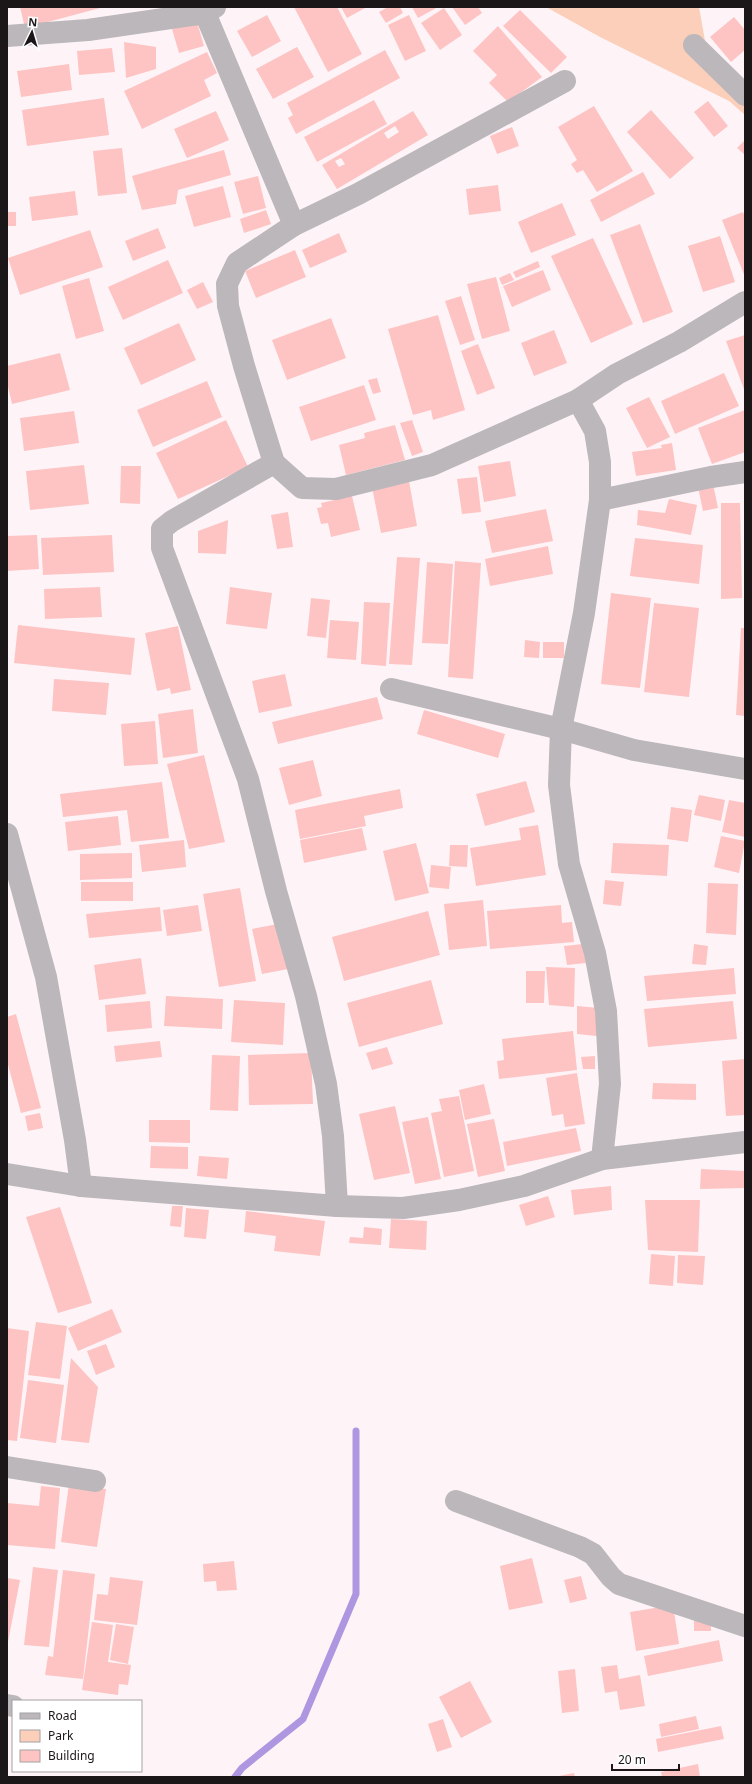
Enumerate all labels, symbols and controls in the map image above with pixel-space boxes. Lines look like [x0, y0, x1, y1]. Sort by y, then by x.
north arrow [12, 12, 52, 52]
text: N [28, 14, 38, 29]
legend [12, 1700, 142, 1772]
text: Road [48, 1707, 77, 1724]
text: Park [48, 1727, 74, 1744]
scale bar [612, 1746, 679, 1772]
text: Building [48, 1747, 95, 1764]
text: 20 m [618, 1751, 646, 1768]

